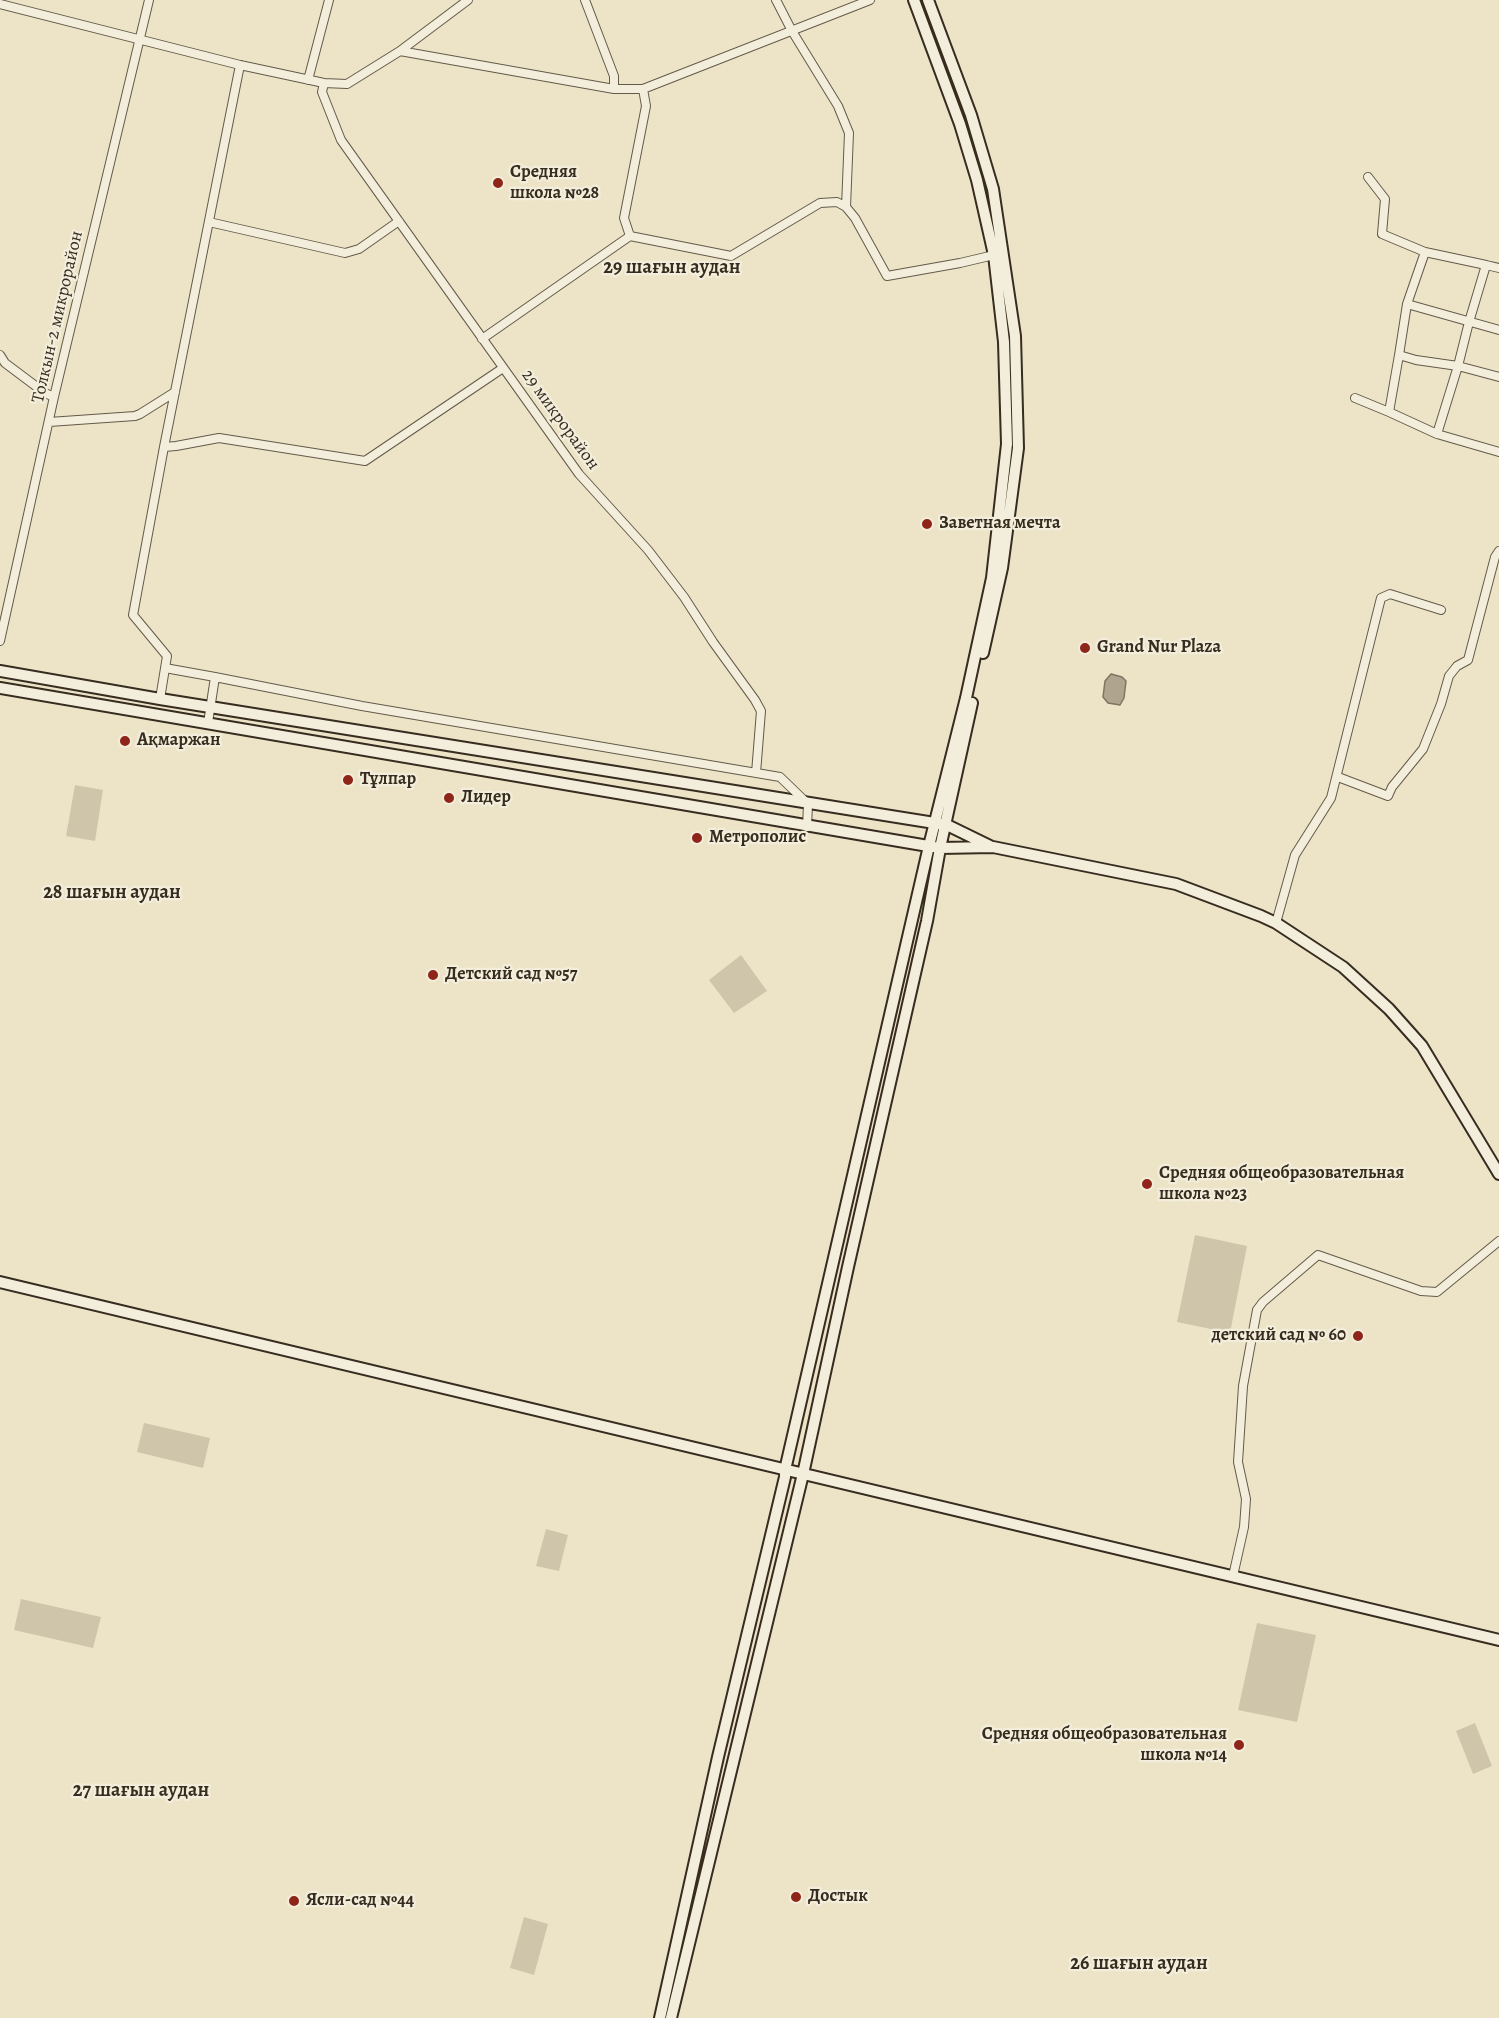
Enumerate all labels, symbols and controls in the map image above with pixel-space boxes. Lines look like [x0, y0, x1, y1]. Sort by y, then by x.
place label: Средняя школа №28 [510, 162, 599, 204]
marker: Средняя школа №28 [491, 176, 505, 190]
street label: Толкын-2 микрорайон [28, 229, 88, 405]
district label: 29 шағын аудан [603, 256, 741, 280]
street label: 29 микрорайон [516, 366, 604, 474]
place label: Заветная мечта [939, 513, 1061, 535]
marker: Заветная мечта [920, 517, 934, 531]
place label: Grand Nur Plaza [1097, 637, 1221, 659]
marker: Grand Nur Plaza [1078, 641, 1092, 655]
place label: Ақмаржан [137, 730, 221, 752]
marker: Ақмаржан [118, 734, 132, 748]
place label: Тұлпар [360, 769, 416, 791]
marker: Тұлпар [341, 773, 355, 787]
place label: Лидер [461, 787, 511, 809]
marker: Лидер [442, 791, 456, 805]
place label: Метрополис [709, 827, 806, 849]
marker: Метрополис [690, 831, 704, 845]
district label: 28 шағын аудан [43, 881, 181, 905]
place label: Детский сад №57 [445, 964, 577, 986]
marker: Детский сад №57 [426, 968, 440, 982]
place label: Средняя общеобразовательная школа №23 [1159, 1163, 1404, 1206]
marker: Средняя общеобразовательная школа №23 [1140, 1177, 1154, 1191]
place label: детский сад № 60 [1211, 1325, 1346, 1347]
marker: детский сад № 60 [1351, 1329, 1365, 1343]
place label: Cредняя общеобразовательная школа №14 [982, 1724, 1227, 1766]
marker: Cредняя общеобразовательная школа №14 [1232, 1738, 1246, 1752]
district label: 27 шағын аудан [73, 1779, 209, 1803]
place label: Достык [808, 1886, 868, 1908]
place label: Ясли-сад №44 [306, 1890, 414, 1912]
marker: Достык [789, 1890, 803, 1904]
marker: Ясли-сад №44 [287, 1894, 301, 1908]
district label: 26 шағын аудан [1070, 1952, 1208, 1976]

